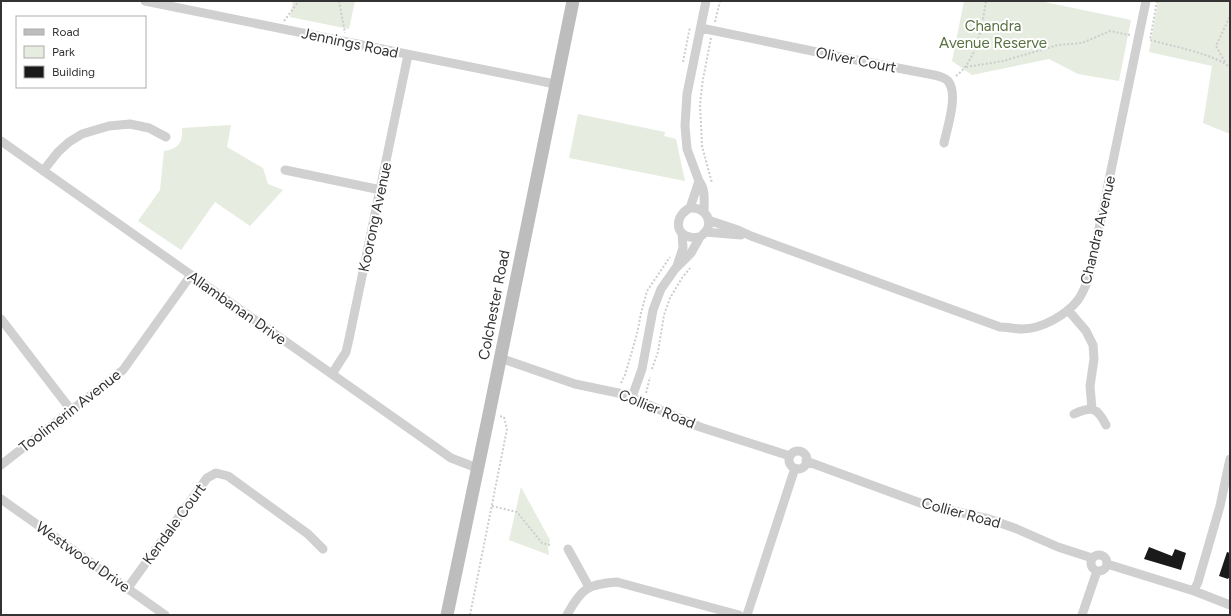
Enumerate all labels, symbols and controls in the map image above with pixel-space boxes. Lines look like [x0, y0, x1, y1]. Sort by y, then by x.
legend [16, 16, 146, 88]
park label: Chandra Avenue Reserve [939, 17, 1047, 52]
street label: Jennings Road [300, 24, 400, 62]
text: Road [52, 25, 80, 39]
street label: Oliver Court [814, 43, 898, 77]
text: Park [52, 45, 75, 59]
text: Building [52, 65, 95, 79]
street label: Koorong Avenue [355, 160, 395, 274]
street label: Chandra Avenue [1077, 174, 1119, 286]
street label: Colchester Road [475, 249, 513, 361]
street label: Allambanan Drive [184, 267, 290, 349]
street label: Toolimerin Avenue [16, 366, 124, 456]
street label: Collier Road [616, 385, 698, 433]
street label: Kendale Court [139, 480, 210, 568]
street label: Collier Road [920, 494, 1002, 532]
street label: Westwood Drive [32, 518, 134, 596]

